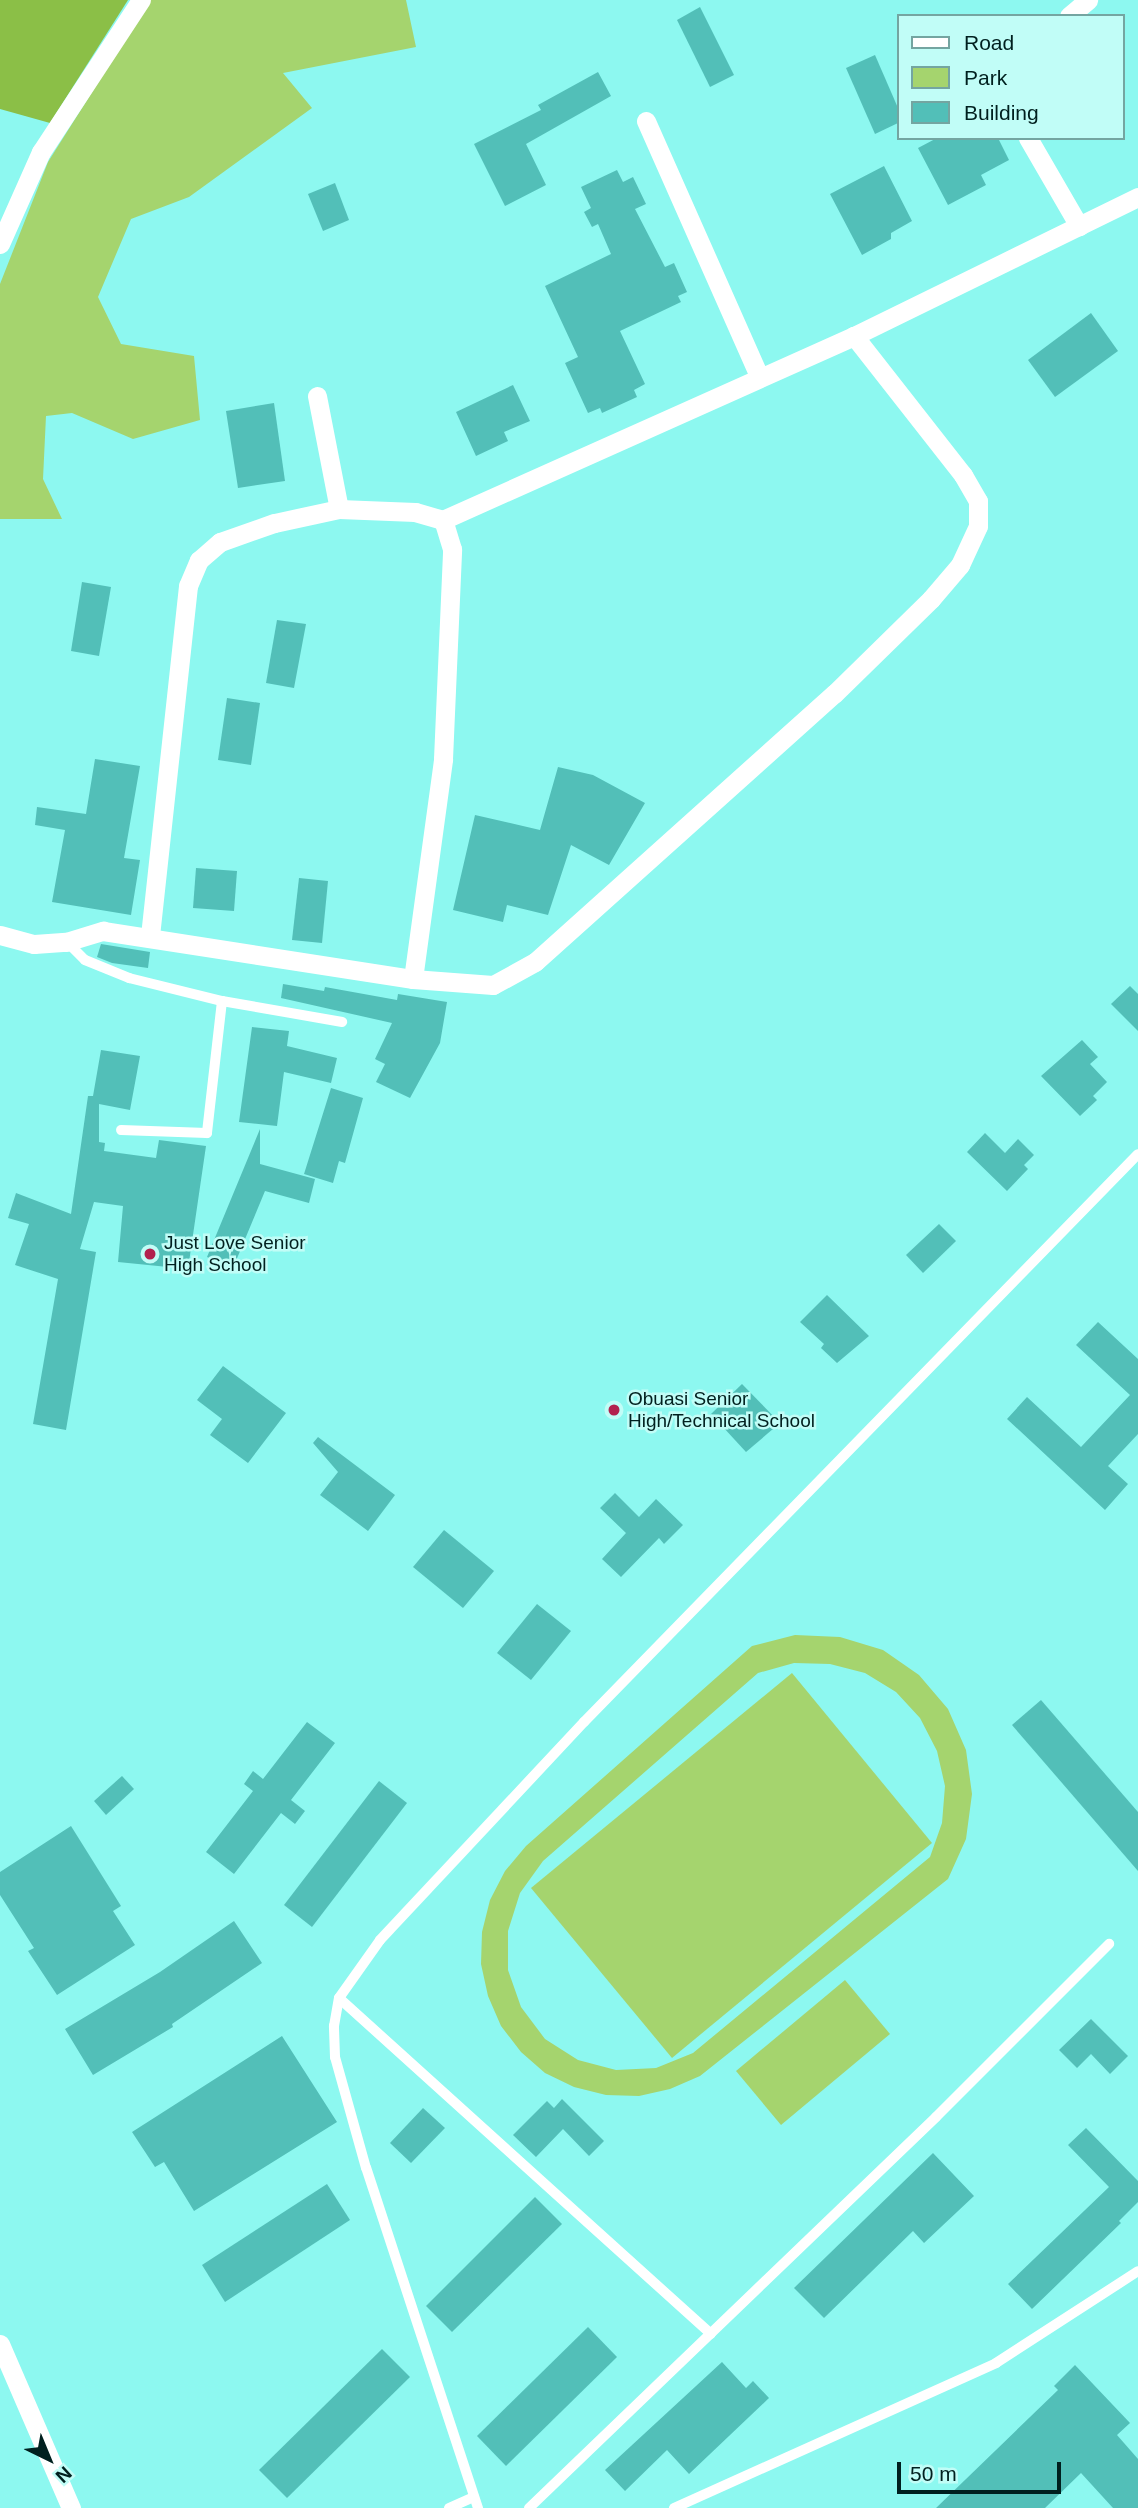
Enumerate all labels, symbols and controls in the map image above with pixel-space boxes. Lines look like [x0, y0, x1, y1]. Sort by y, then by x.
legend [897, 14, 1124, 140]
text: Road [964, 31, 1014, 54]
text: Park [964, 66, 1007, 89]
text: Building [964, 101, 1039, 124]
place label: Just Love Senior High School [164, 1232, 306, 1276]
marker: Just Love Senior High School [142, 1246, 158, 1262]
place label: Obuasi Senior High/Technical School [628, 1388, 815, 1432]
marker: Obuasi Senior High/Technical School [606, 1402, 622, 1418]
north arrow [14, 2424, 84, 2494]
scale bar [900, 2448, 1064, 2492]
text: N [51, 2462, 76, 2487]
text: 50 m [910, 2462, 957, 2485]

